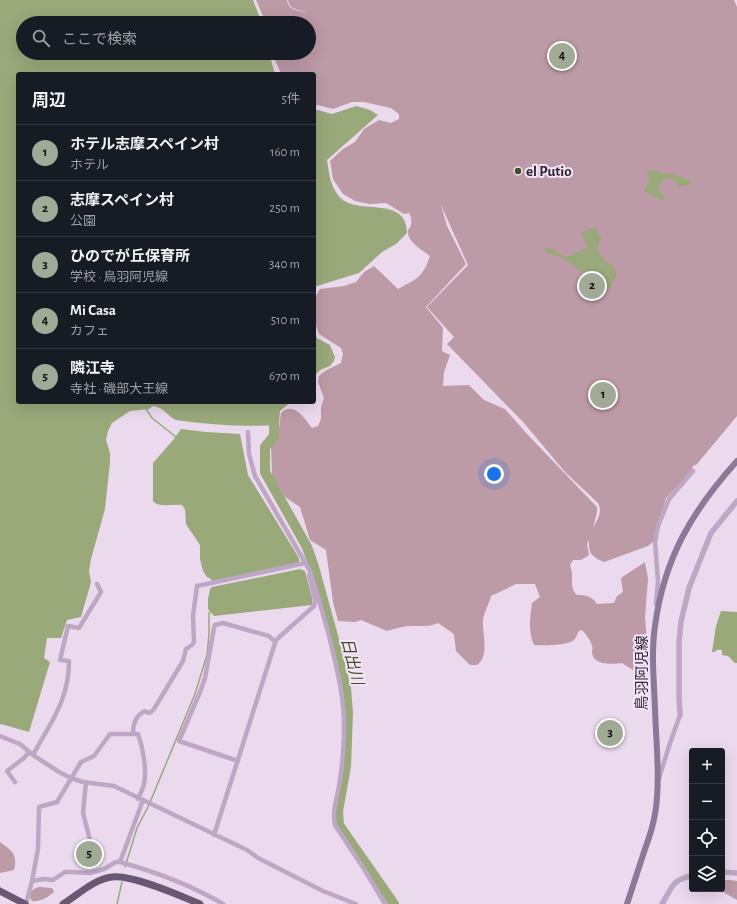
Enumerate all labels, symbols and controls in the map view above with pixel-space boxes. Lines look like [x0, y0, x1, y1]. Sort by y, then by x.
search box [16, 16, 316, 60]
icon: search [30, 27, 52, 49]
text: ここで検索 [62, 32, 137, 47]
pin: 4 [549, 41, 575, 71]
text: 周辺 [32, 92, 66, 109]
text: 5件 [282, 93, 300, 106]
text: ホテル志摩スペイン村 [70, 137, 219, 152]
text: 1 [43, 146, 47, 159]
text: 160 m [270, 146, 300, 159]
text: ホテル [70, 159, 109, 172]
place label: el Putio [526, 164, 572, 179]
marker: el Putio [513, 166, 523, 176]
text: 志摩スペイン村 [70, 193, 174, 208]
text: 2 [42, 202, 48, 215]
text: 250 m [269, 202, 300, 215]
text: 公園 [70, 215, 96, 228]
text: ひのでが丘保育所 [70, 249, 190, 264]
text: 3 [42, 258, 48, 271]
text: 340 m [269, 258, 300, 271]
text: 学校 · 鳥羽阿児線 [70, 271, 168, 284]
pin: 2 [579, 271, 605, 301]
text: Mi Casa [70, 303, 116, 318]
text: 4 [42, 314, 48, 327]
text: 510 m [271, 314, 300, 327]
text: カフェ [70, 325, 109, 338]
text: 隣江寺 [70, 361, 115, 376]
text: 5 [42, 370, 48, 383]
text: 670 m [269, 370, 300, 383]
pin: 1 [590, 380, 616, 410]
text: 寺社 · 磯部大王線 [70, 383, 168, 396]
your location [484, 464, 504, 484]
street label: 鳥羽阿児線 [634, 635, 650, 711]
water label: 日出川 [338, 636, 367, 688]
pin: 3 [597, 718, 623, 748]
map controls [689, 748, 725, 892]
button: + [689, 748, 725, 784]
button: − [689, 784, 725, 820]
button: locate [689, 820, 725, 856]
pin: 5 [76, 839, 102, 869]
button: layers [689, 856, 725, 892]

